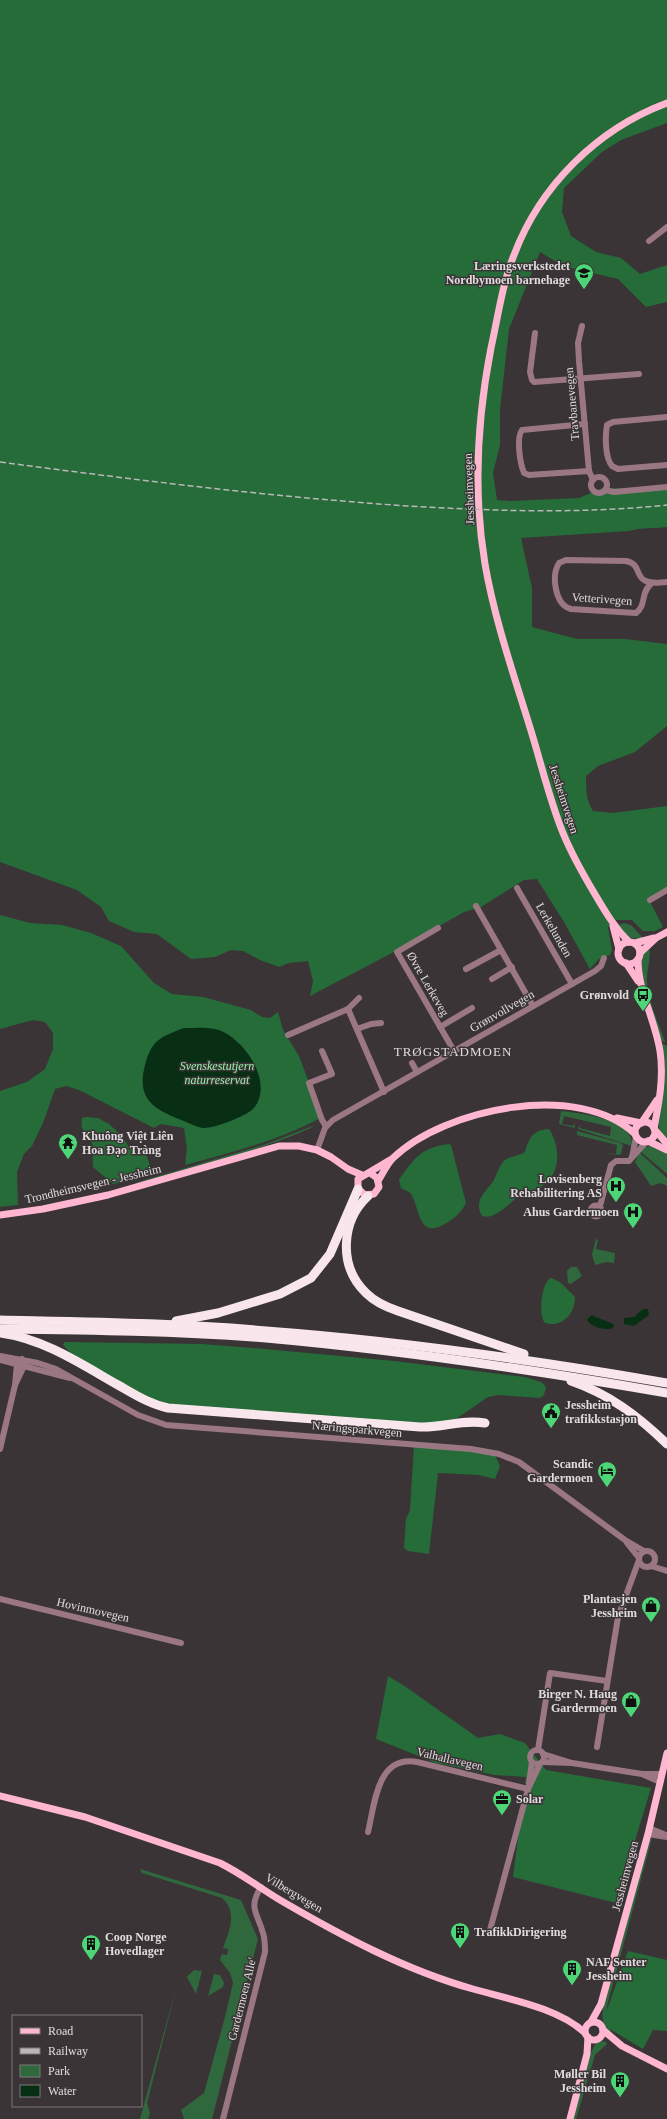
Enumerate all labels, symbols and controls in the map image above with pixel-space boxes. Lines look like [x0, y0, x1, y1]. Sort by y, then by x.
place label: Læringsverkstedet Nordbymoen barnehage [446, 259, 571, 287]
school or university icon: Læringsverkstedet Nordbymoen barnehage [573, 262, 595, 290]
street label: Travbanevegen [562, 367, 582, 441]
street label: Jessheimvegen [461, 453, 477, 525]
street label: Vetterivegen [571, 590, 633, 608]
street label: Jessheimvegen [546, 763, 582, 835]
street label: Lerkelunden [533, 900, 575, 960]
street label: Øvre Lerkeveg [404, 949, 452, 1019]
bus stop icon: Grønvold [632, 984, 654, 1012]
street label: Grønvollvegen [467, 987, 537, 1035]
place label: Grønvold [580, 988, 629, 1002]
district label: TRØGSTADMOEN [394, 1044, 512, 1059]
park label: Svenskestutjern naturreservat [180, 1059, 254, 1087]
place label: Khuông Việt Liên Hoa Đạo Tràng [82, 1129, 174, 1157]
temple icon: Khuông Việt Liên Hoa Đạo Tràng [57, 1132, 79, 1160]
street label: Trondheimsvegen - Jessheim [23, 1161, 163, 1207]
place label: Lovisenberg Rehabilitering AS [510, 1172, 602, 1200]
hospital icon: Lovisenberg Rehabilitering AS [605, 1175, 627, 1203]
hospital icon: Ahus Gardermoen [622, 1201, 644, 1229]
place label: Ahus Gardermoen [523, 1205, 619, 1219]
place label: Jessheim trafikkstasjon [565, 1398, 637, 1426]
public building icon: Jessheim trafikkstasjon [540, 1401, 562, 1429]
street label: Næringsparkvegen [311, 1418, 403, 1440]
place label: Scandic Gardermoen [527, 1457, 594, 1485]
hotel icon: Scandic Gardermoen [596, 1460, 618, 1488]
place label: Plantasjen Jessheim [583, 1592, 637, 1620]
street label: Hovinmovegen [55, 1595, 131, 1625]
shop icon: Plantasjen Jessheim [640, 1595, 662, 1623]
place label: Birger N. Haug Gardermoen [538, 1687, 617, 1715]
shop icon: Birger N. Haug Gardermoen [620, 1690, 642, 1718]
street label: Valhallavegen [415, 1745, 485, 1773]
office icon: Solar [491, 1788, 513, 1816]
place label: Solar [516, 1792, 544, 1806]
street label: Jessheimvegen [609, 1839, 641, 1913]
street label: Vilbergvegen [263, 1870, 325, 1916]
building icon: TrafikkDirigering [449, 1921, 471, 1949]
place label: TrafikkDirigering [474, 1925, 566, 1939]
place label: Coop Norge Hovedlager [105, 1930, 167, 1958]
building icon: Coop Norge Hovedlager [80, 1933, 102, 1961]
place label: NAF Senter Jessheim [586, 1955, 647, 1983]
street label: Gardermoen Alle' [225, 1956, 259, 2042]
building icon: NAF Senter Jessheim [561, 1958, 583, 1986]
legend [12, 2015, 142, 2107]
text: Road [48, 2024, 73, 2038]
text: Railway [48, 2044, 88, 2058]
text: Park [48, 2064, 70, 2078]
place label: Møller Bil Jessheim [554, 2067, 607, 2095]
building icon: Møller Bil Jessheim [609, 2070, 631, 2098]
text: Water [48, 2084, 76, 2098]

